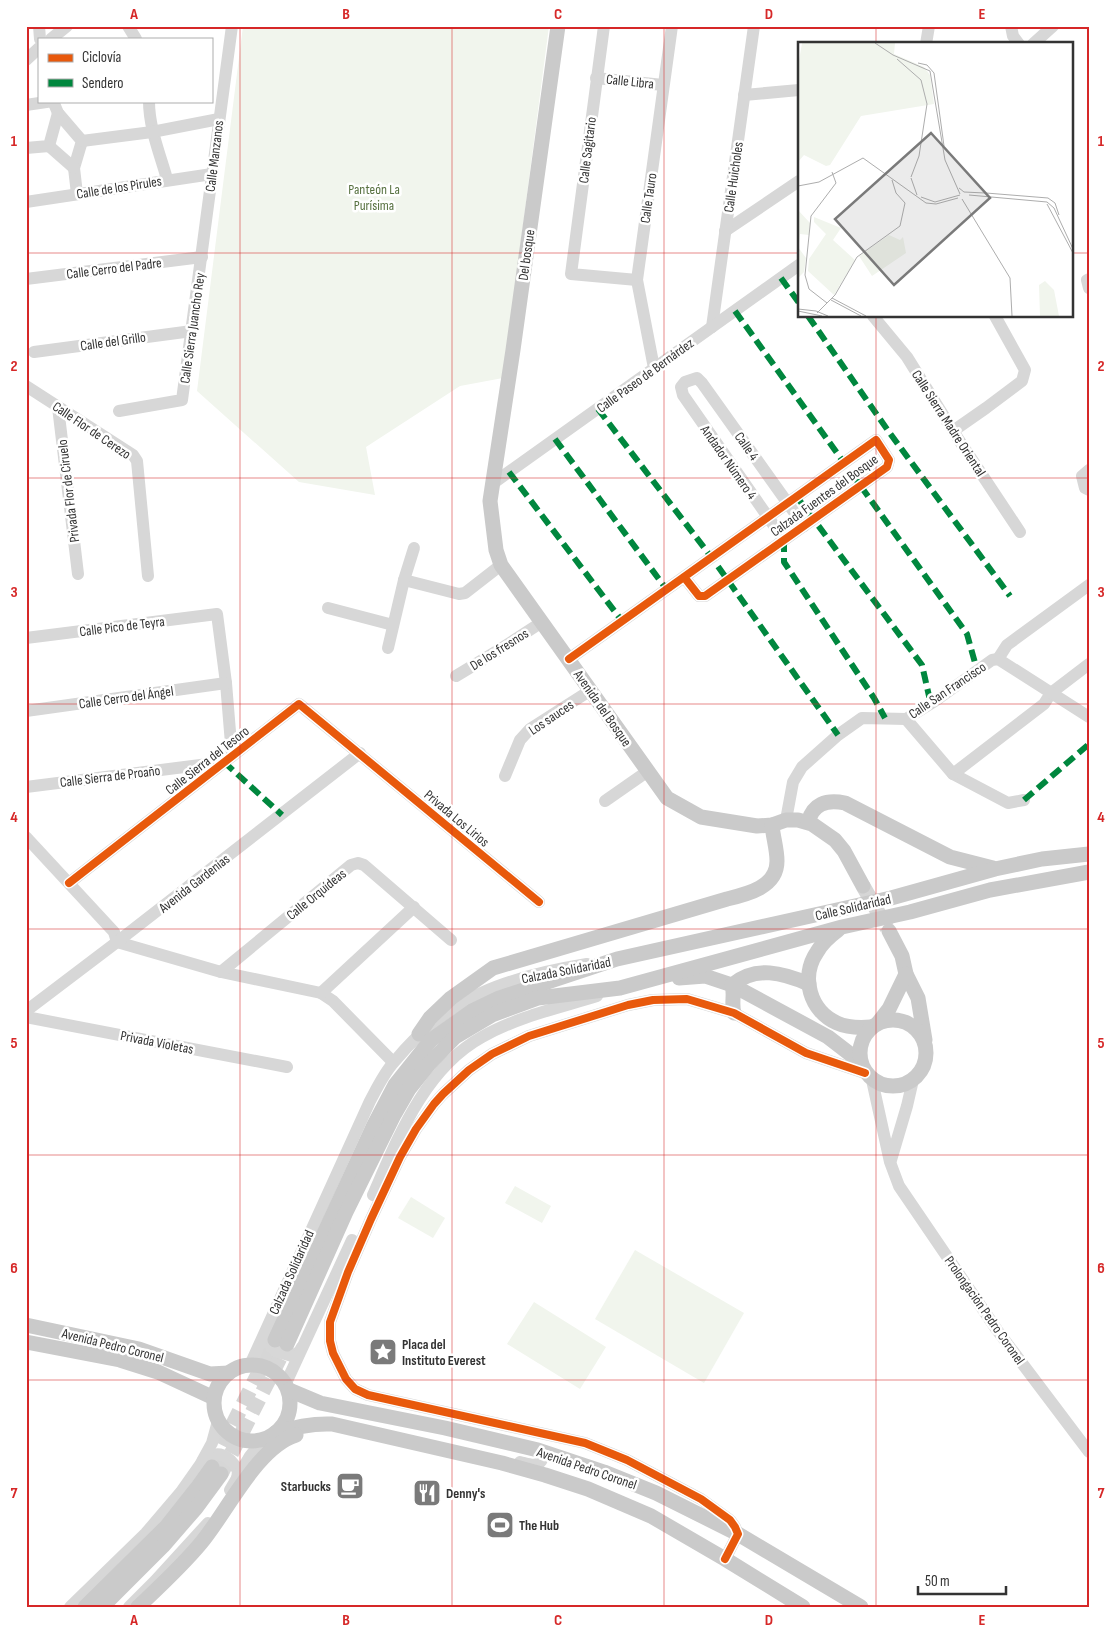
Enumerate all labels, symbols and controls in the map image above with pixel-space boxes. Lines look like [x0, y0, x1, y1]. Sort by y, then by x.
text: A [129, 5, 138, 24]
text: B [342, 5, 350, 24]
text: C [554, 5, 562, 24]
text: D [765, 5, 773, 24]
text: E [979, 5, 986, 24]
legend [38, 38, 212, 102]
inset map [798, 42, 1072, 318]
text: Ciclovía [82, 48, 122, 67]
street label: Calle Libra [605, 71, 655, 92]
text: Sendero [82, 74, 123, 93]
street label: Calle Sagitario [575, 116, 600, 184]
street label: Calle Manzanos [202, 119, 227, 193]
text: 1 [11, 132, 18, 151]
text: 1 [1098, 132, 1105, 151]
street label: Calle Huicholes [720, 141, 747, 214]
street label: Calle de los Pirules [75, 172, 163, 203]
street label: Calle Tauro [637, 172, 660, 224]
park label: Panteón La Purísima [348, 181, 400, 214]
street label: Del bosque [515, 228, 538, 282]
street label: Calle Cerro del Padre [65, 254, 163, 283]
street label: Calle Sierra Juancho Rey [176, 271, 209, 385]
street label: Calle del Grillo [79, 328, 147, 355]
street label: Calle Paseo de Bernárdez [593, 334, 697, 416]
text: 2 [10, 357, 18, 376]
text: 2 [1097, 357, 1105, 376]
street label: Calle Sierra Madre Oriental [908, 367, 989, 480]
street label: Calle Flor de Cerezo [49, 398, 134, 463]
street label: Andador Número 4 [696, 421, 760, 503]
street label: Calle 4 [731, 429, 762, 464]
street label: Privada Flor de Ciruelo [54, 438, 83, 543]
street label: Calzada Fuentes del Bosque [767, 451, 881, 540]
text: 3 [10, 583, 18, 602]
text: 3 [1097, 583, 1105, 602]
street label: Calle Pico de Teyra [79, 613, 166, 640]
street label: De los fresnos [467, 625, 532, 674]
street label: Calle San Francisco [905, 658, 989, 723]
street label: Avenida del Bosque [569, 666, 635, 750]
street label: Calle Cerro del Ángel [78, 682, 175, 713]
street label: Los sauces [526, 696, 577, 739]
street label: Calle Sierra del Tesoro [162, 722, 253, 798]
street label: Calle Sierra de Proaño [59, 762, 161, 791]
street label: Privada Los Lirios [421, 786, 493, 851]
text: 4 [10, 808, 18, 827]
text: 4 [1097, 808, 1105, 827]
street label: Avenida Gardenias [155, 850, 233, 917]
street label: Calle Orquídeas [283, 865, 350, 924]
street label: Calle Solidaridad [814, 890, 893, 924]
street label: Calzada Solidaridad [520, 953, 612, 987]
street label: Privada Violetas [119, 1027, 195, 1058]
text: 5 [10, 1034, 18, 1053]
text: 5 [1097, 1034, 1105, 1053]
street label: Calzada Solidaridad [265, 1227, 318, 1317]
street label: Prolongación Pedro Coronel [941, 1253, 1028, 1368]
text: 6 [10, 1259, 18, 1278]
text: 6 [1097, 1259, 1105, 1278]
street label: Avenida Pedro Coronel [59, 1324, 166, 1366]
place label: Placa del Instituto Everest [402, 1336, 486, 1369]
place icon: Placa del Instituto Everest [368, 1337, 398, 1367]
street label: Avenida Pedro Coronel [534, 1443, 639, 1493]
cafe icon: Starbucks [335, 1471, 365, 1501]
place label: Starbucks [281, 1478, 331, 1495]
restaurant icon: Denny's [412, 1478, 442, 1508]
text: 7 [11, 1484, 18, 1503]
text: 7 [1098, 1484, 1105, 1503]
place label: Denny's [446, 1485, 485, 1502]
sports icon: The Hub [485, 1510, 515, 1540]
place label: The Hub [519, 1517, 559, 1534]
scale bar [918, 1563, 1005, 1595]
text: 50 m [925, 1572, 950, 1591]
text: A [129, 1611, 138, 1630]
text: B [342, 1611, 350, 1630]
text: C [554, 1611, 562, 1630]
text: D [765, 1611, 773, 1630]
text: E [979, 1611, 986, 1630]

